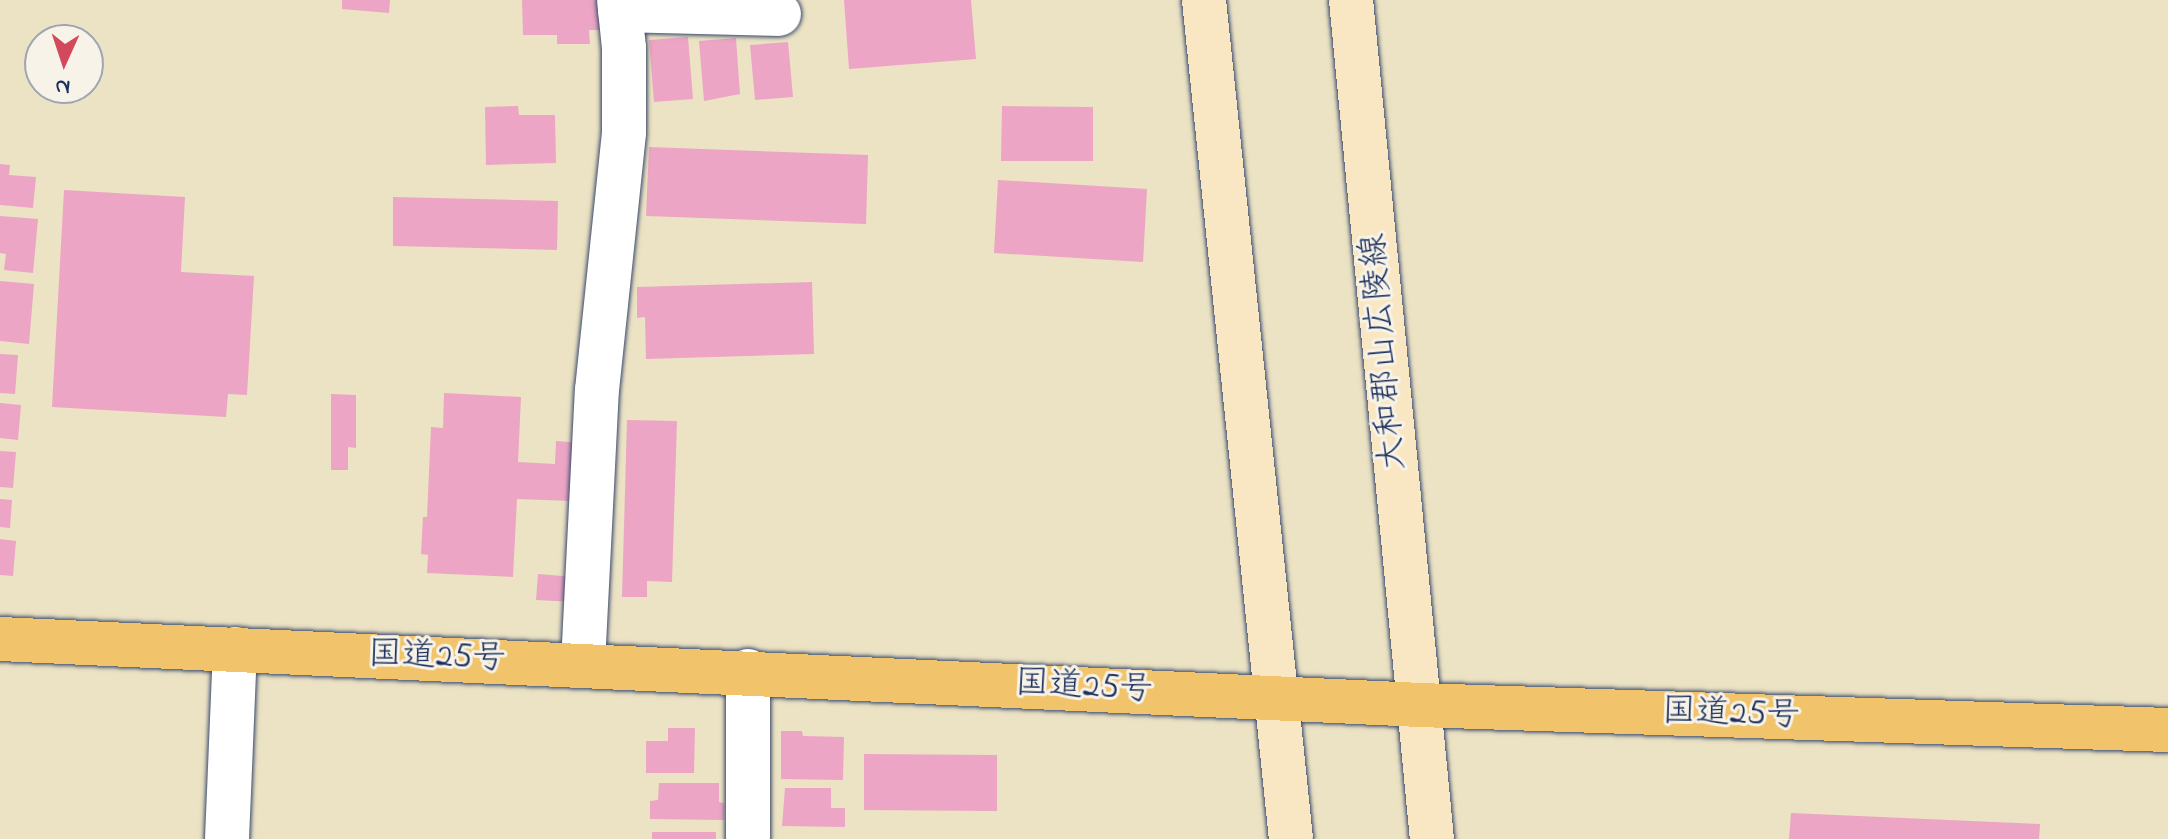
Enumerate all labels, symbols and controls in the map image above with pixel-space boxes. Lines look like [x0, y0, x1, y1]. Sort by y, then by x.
north arrow [24, 24, 104, 104]
text: N [55, 70, 71, 102]
street label: 大和郡山広陵線 [1354, 232, 1416, 472]
street label: 国道25号 [367, 635, 507, 681]
street label: 国道25号 [1014, 664, 1154, 712]
street label: 国道25号 [1661, 692, 1801, 738]

